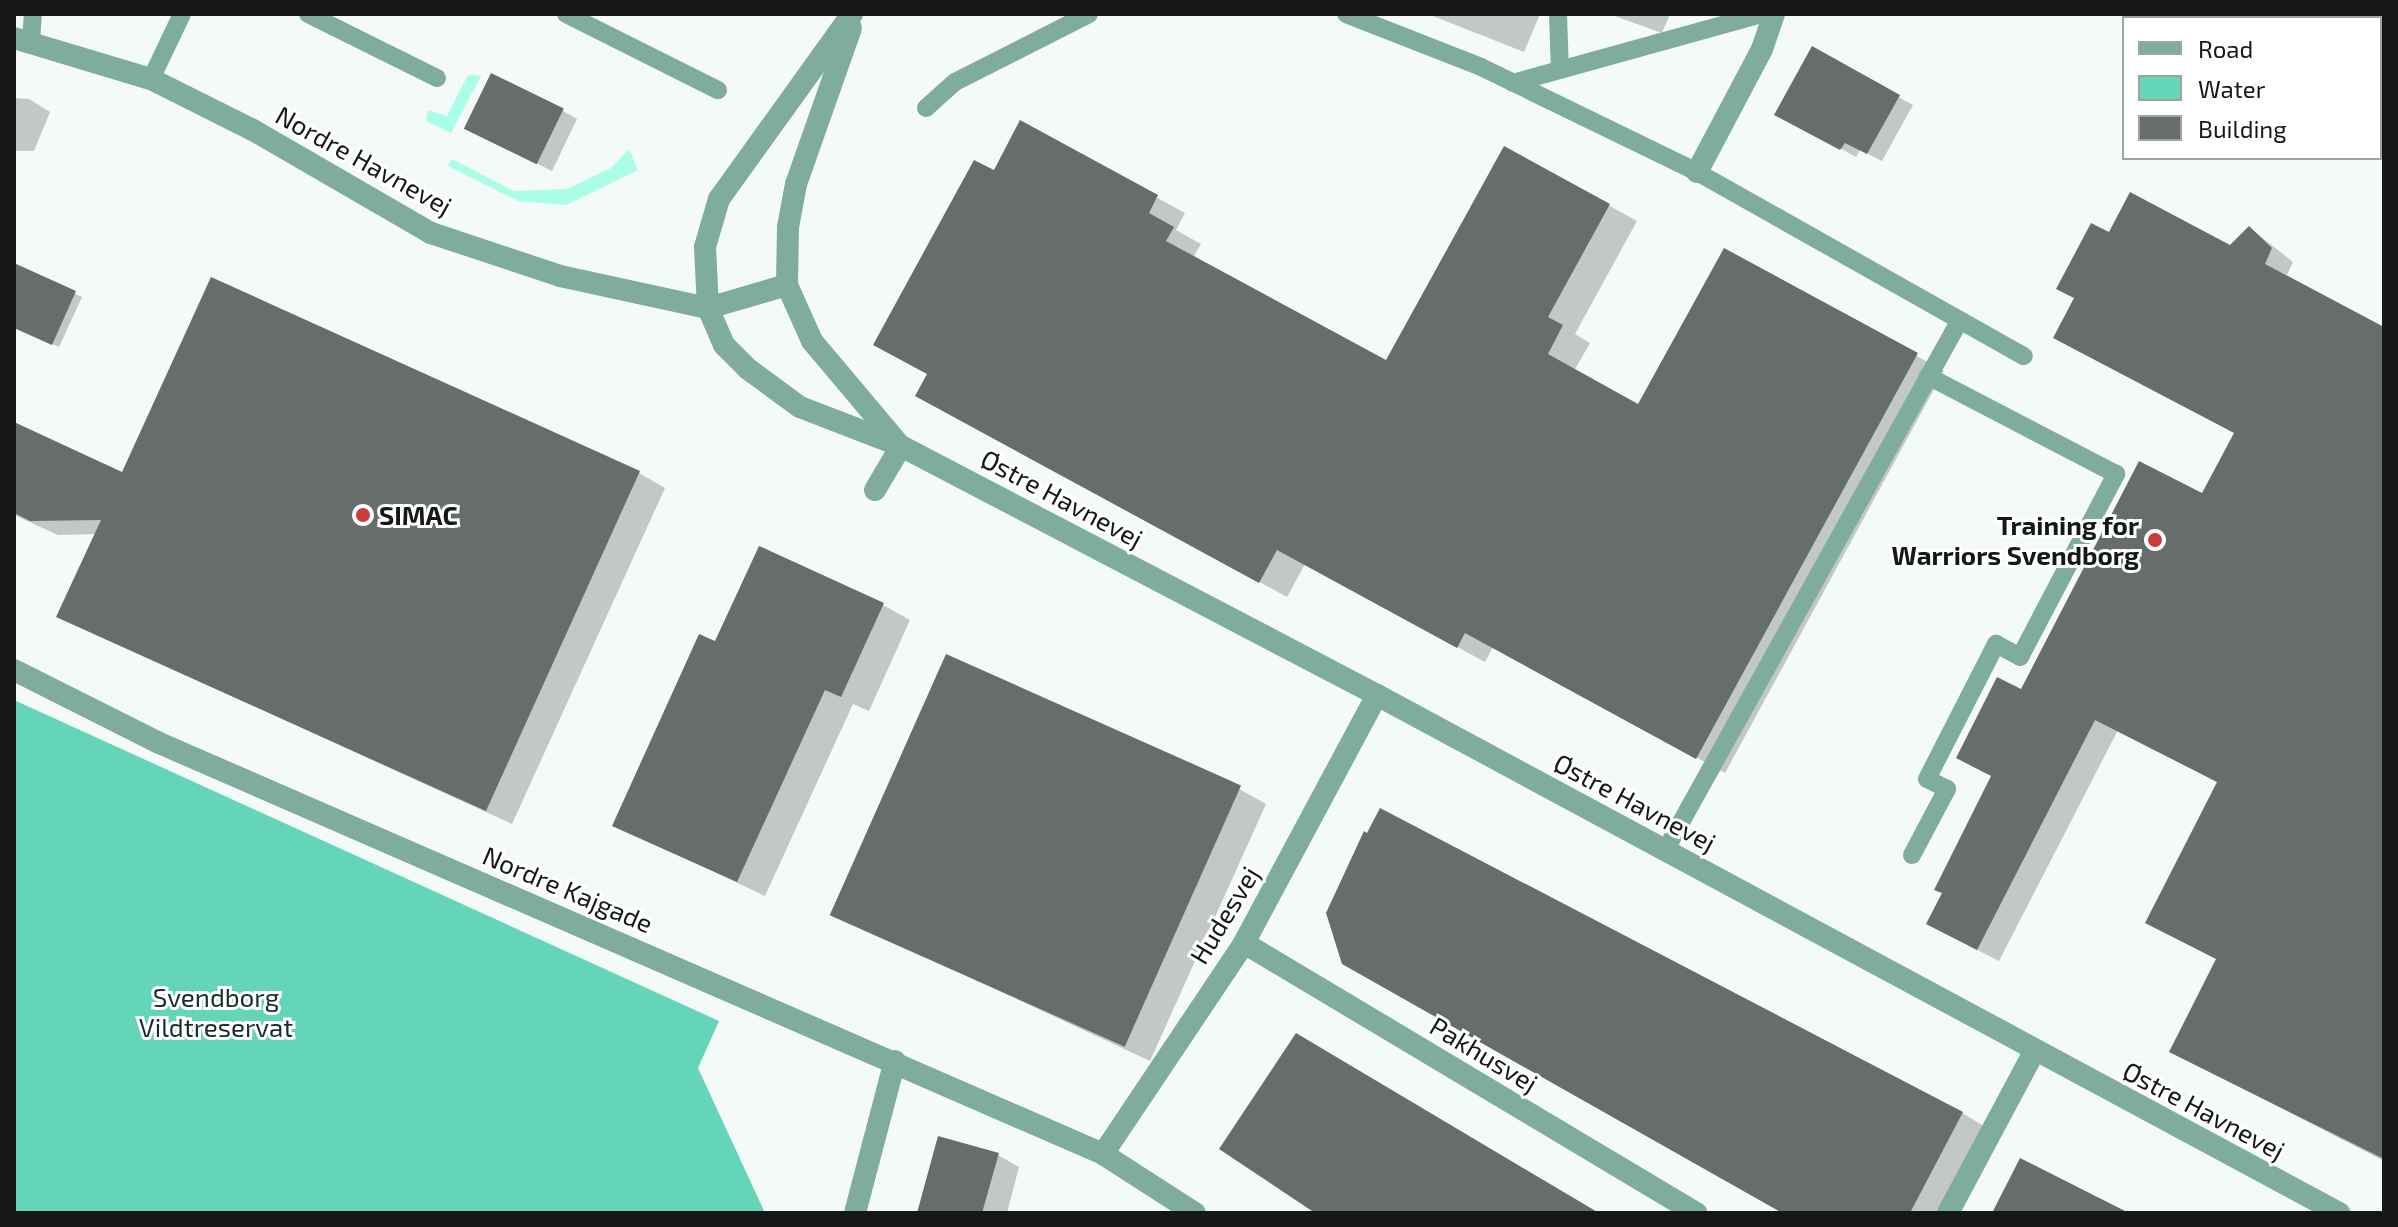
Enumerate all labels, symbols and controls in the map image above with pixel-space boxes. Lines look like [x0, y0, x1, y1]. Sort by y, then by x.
legend [2122, 16, 2382, 160]
text: Road [2198, 34, 2253, 63]
text: Water [2198, 74, 2265, 103]
street label: Nordre Havnevej [271, 99, 457, 221]
text: Building [2198, 114, 2287, 143]
street label: Østre Havnevej [976, 442, 1148, 554]
place label: SIMAC [379, 499, 458, 531]
marker: SIMAC [354, 506, 372, 524]
place label: Training for Warriors Svendborg [1892, 509, 2139, 570]
marker: Training for Warriors Svendborg [2146, 531, 2164, 549]
street label: Østre Havnevej [1549, 746, 1721, 858]
street label: Nordre Kajgade [478, 839, 658, 939]
street label: Hudesvej [1183, 861, 1265, 969]
park label: Svendborg Vildtreservat [139, 981, 293, 1042]
street label: Pakhusvej [1425, 1010, 1543, 1098]
street label: Østre Havnevej [2118, 1054, 2290, 1166]

